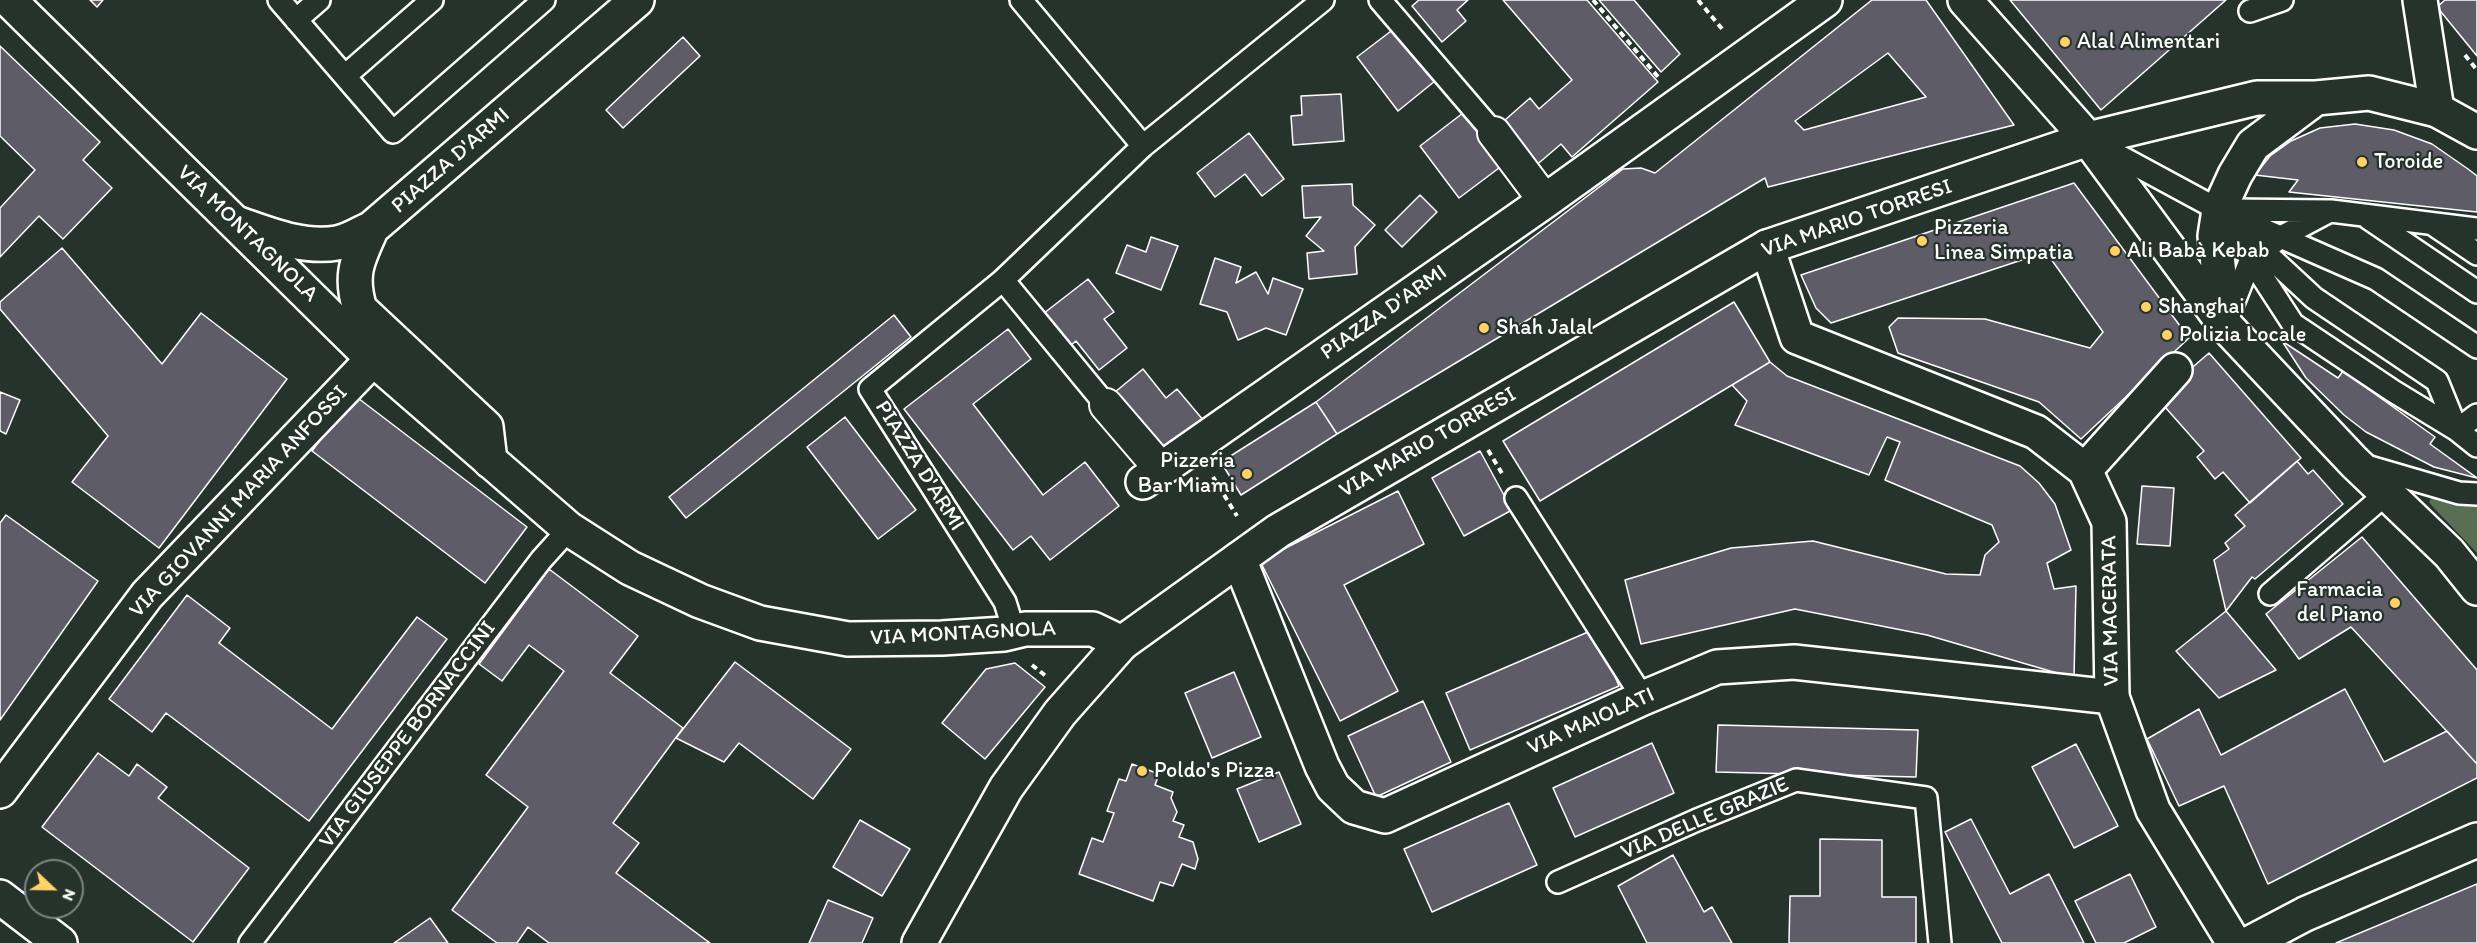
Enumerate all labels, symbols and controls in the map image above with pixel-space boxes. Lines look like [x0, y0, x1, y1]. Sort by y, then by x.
place label: Alal Alimentari [2077, 29, 2220, 55]
marker: Alal Alimentari [2058, 35, 2072, 49]
street label: PIAZZA D'ARMI [386, 102, 516, 220]
place label: Toroide [2374, 149, 2443, 175]
marker: Toroide [2355, 155, 2369, 169]
street label: VIA MONTAGNOLA [171, 160, 323, 308]
street label: VIA MARIO TORRESI [1758, 174, 1956, 264]
place label: Pizzeria Linea Simpatia [1934, 215, 2073, 266]
marker: Pizzeria Linea Simpatia [1915, 234, 1929, 248]
place label: Ali Babà Kebab [2127, 238, 2270, 264]
marker: Ali Babà Kebab [2108, 244, 2122, 258]
street label: PIAZZA D'ARMI [1316, 260, 1452, 366]
place label: Shanghai [2158, 294, 2245, 320]
marker: Shanghai [2139, 300, 2153, 314]
place label: Shah Jalal [1496, 315, 1593, 341]
marker: Shah Jalal [1477, 321, 1491, 335]
place label: Polizia Locale [2179, 322, 2306, 348]
marker: Polizia Locale [2160, 328, 2174, 342]
street label: VIA GIOVANNI MARIA ANFOSSI [124, 380, 354, 624]
street label: VIA MARIO TORRESI [1335, 382, 1521, 504]
street label: PIAZZA D'ARMI [869, 396, 969, 536]
place label: Pizzeria Bar Miami [1138, 448, 1235, 500]
marker: Pizzeria Bar Miami [1240, 467, 1254, 481]
street label: VIA MACERATA [2096, 535, 2126, 687]
place label: Farmacia del Piano [2296, 577, 2383, 628]
marker: Farmacia del Piano [2388, 596, 2402, 610]
street label: VIA GIUSEPPE BORNACCINI [314, 616, 502, 854]
street label: VIA MONTAGNOLA [870, 616, 1056, 652]
street label: VIA MAIOLATI [1523, 682, 1659, 762]
place label: Poldo's Pizza [1154, 758, 1275, 784]
marker: Poldo's Pizza [1135, 764, 1149, 778]
street label: VIA DELLE GRAZIE [1617, 772, 1793, 866]
north arrow [24, 859, 84, 919]
text: N [58, 887, 80, 904]

